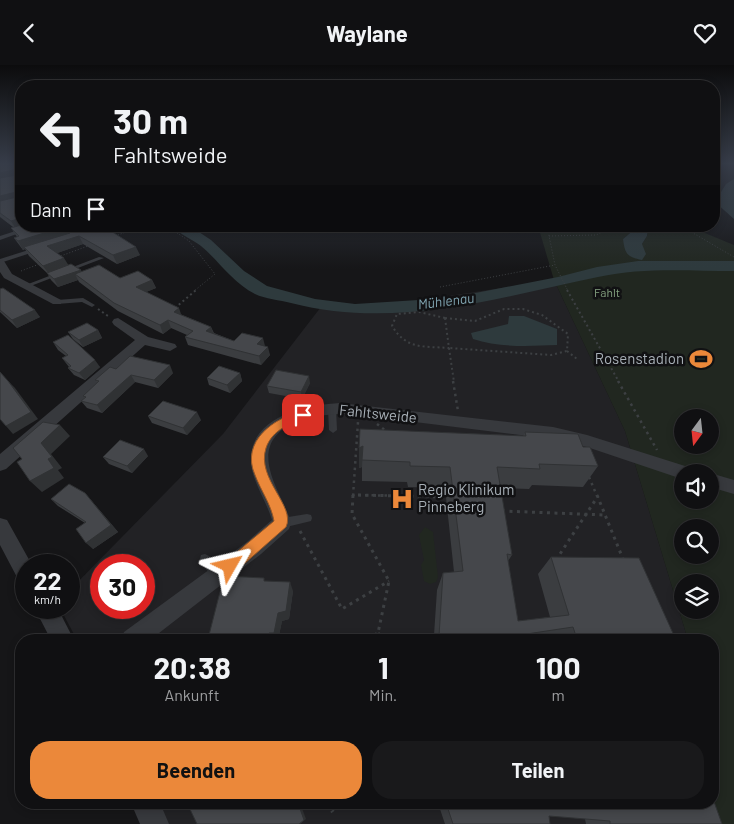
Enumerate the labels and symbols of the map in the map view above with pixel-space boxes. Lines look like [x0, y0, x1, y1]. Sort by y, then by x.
park label: Fahlt [594, 285, 620, 299]
water label: Mühlenau [417, 289, 475, 312]
sports icon: Rosenstadion [688, 346, 714, 372]
place label: Rosenstadion [595, 349, 684, 367]
pin [282, 394, 324, 436]
street label: Fahltsweide [338, 400, 418, 426]
north arrow [674, 409, 719, 454]
place label: Regio Klinikum Pinneberg [418, 480, 514, 515]
hospital icon: Regio Klinikum Pinneberg [389, 486, 415, 512]
position arrow [203, 539, 255, 591]
speed limit sign: 30 [90, 554, 155, 619]

